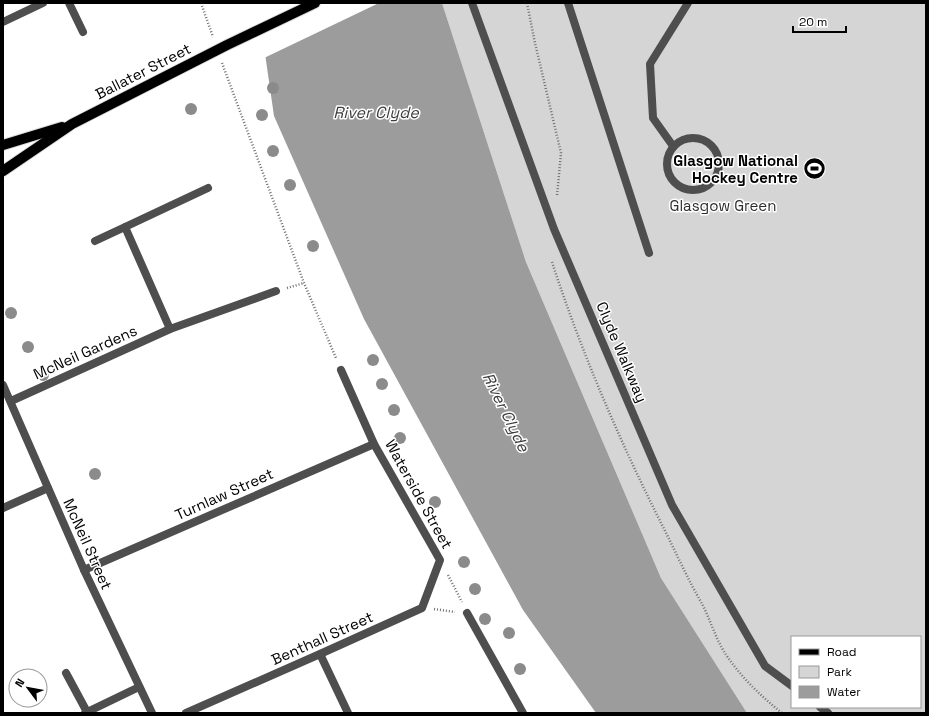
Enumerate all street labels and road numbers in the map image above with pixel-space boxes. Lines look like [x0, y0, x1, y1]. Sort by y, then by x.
street label: Ballater Street [92, 39, 194, 103]
street label: Clyde Walkway [592, 299, 652, 405]
street label: McNeil Gardens [30, 321, 140, 383]
street label: Waterside Street [381, 436, 457, 552]
street label: Turnlaw Street [172, 464, 276, 524]
street label: McNeil Street [59, 495, 117, 593]
street label: Benthall Street [268, 607, 376, 669]

